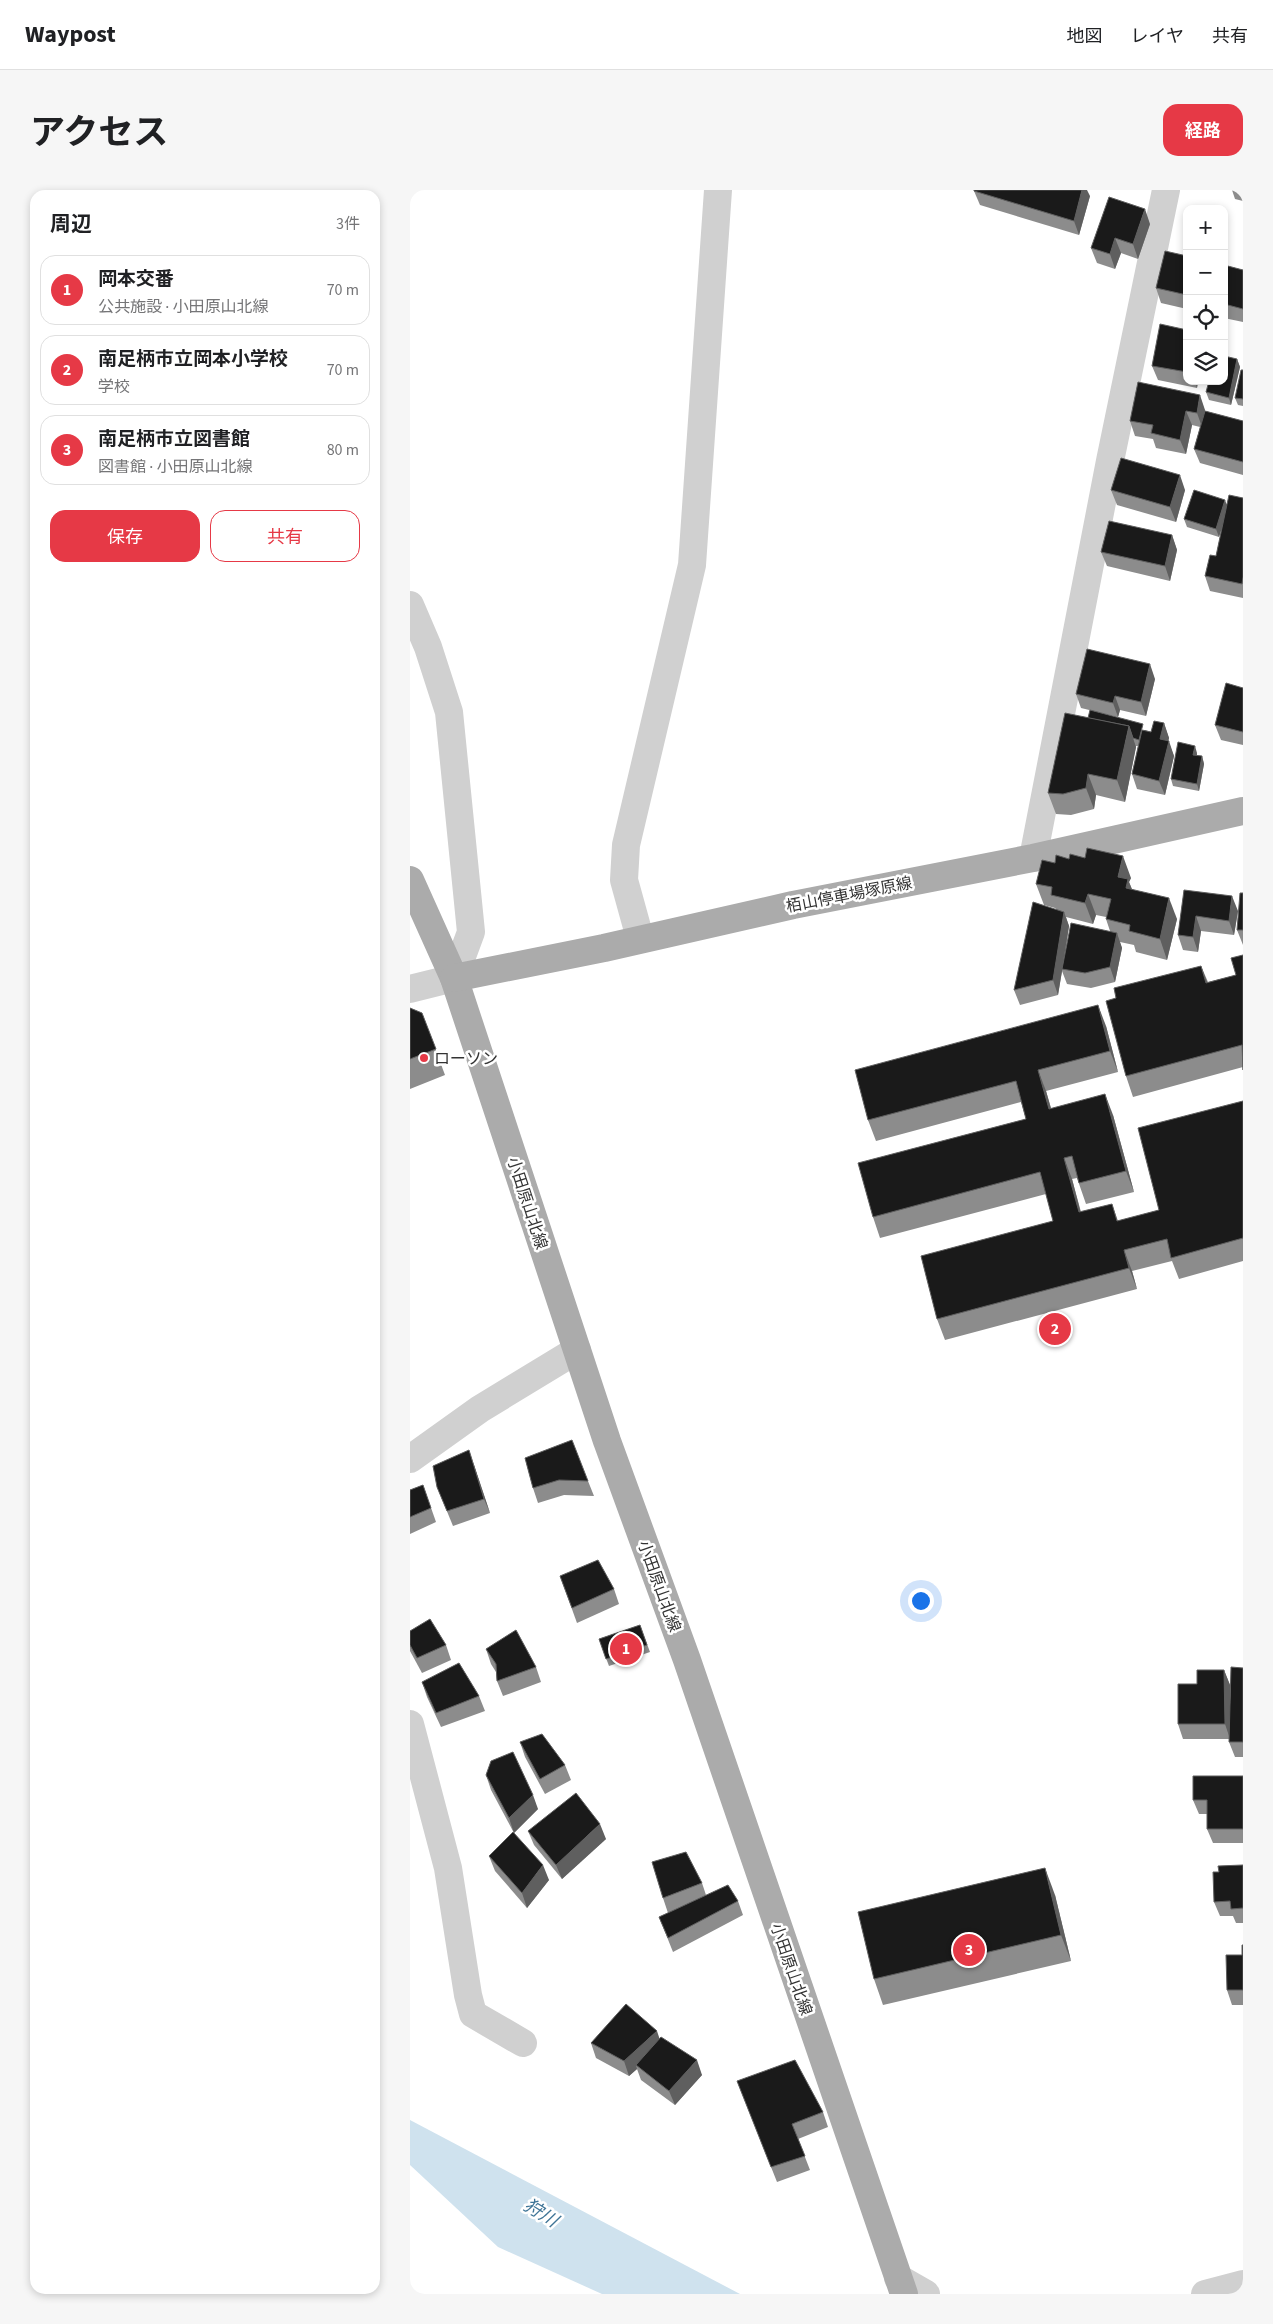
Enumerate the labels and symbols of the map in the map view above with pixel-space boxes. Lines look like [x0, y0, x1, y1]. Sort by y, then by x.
street label: 栢山停車場塚原線 [784, 872, 914, 918]
place label: ローソン [434, 1048, 498, 1070]
marker: ローソン [418, 1052, 430, 1064]
street label: 小田原山北線 [502, 1154, 552, 1252]
pin: 2 [1039, 1310, 1071, 1348]
street label: 小田原山北線 [632, 1537, 686, 1635]
your location [908, 1588, 934, 1614]
pin: 1 [610, 1630, 642, 1668]
street label: 小田原山北線 [765, 1920, 817, 2018]
pin: 3 [953, 1931, 985, 1969]
water label: 狩川 [519, 2193, 564, 2235]

